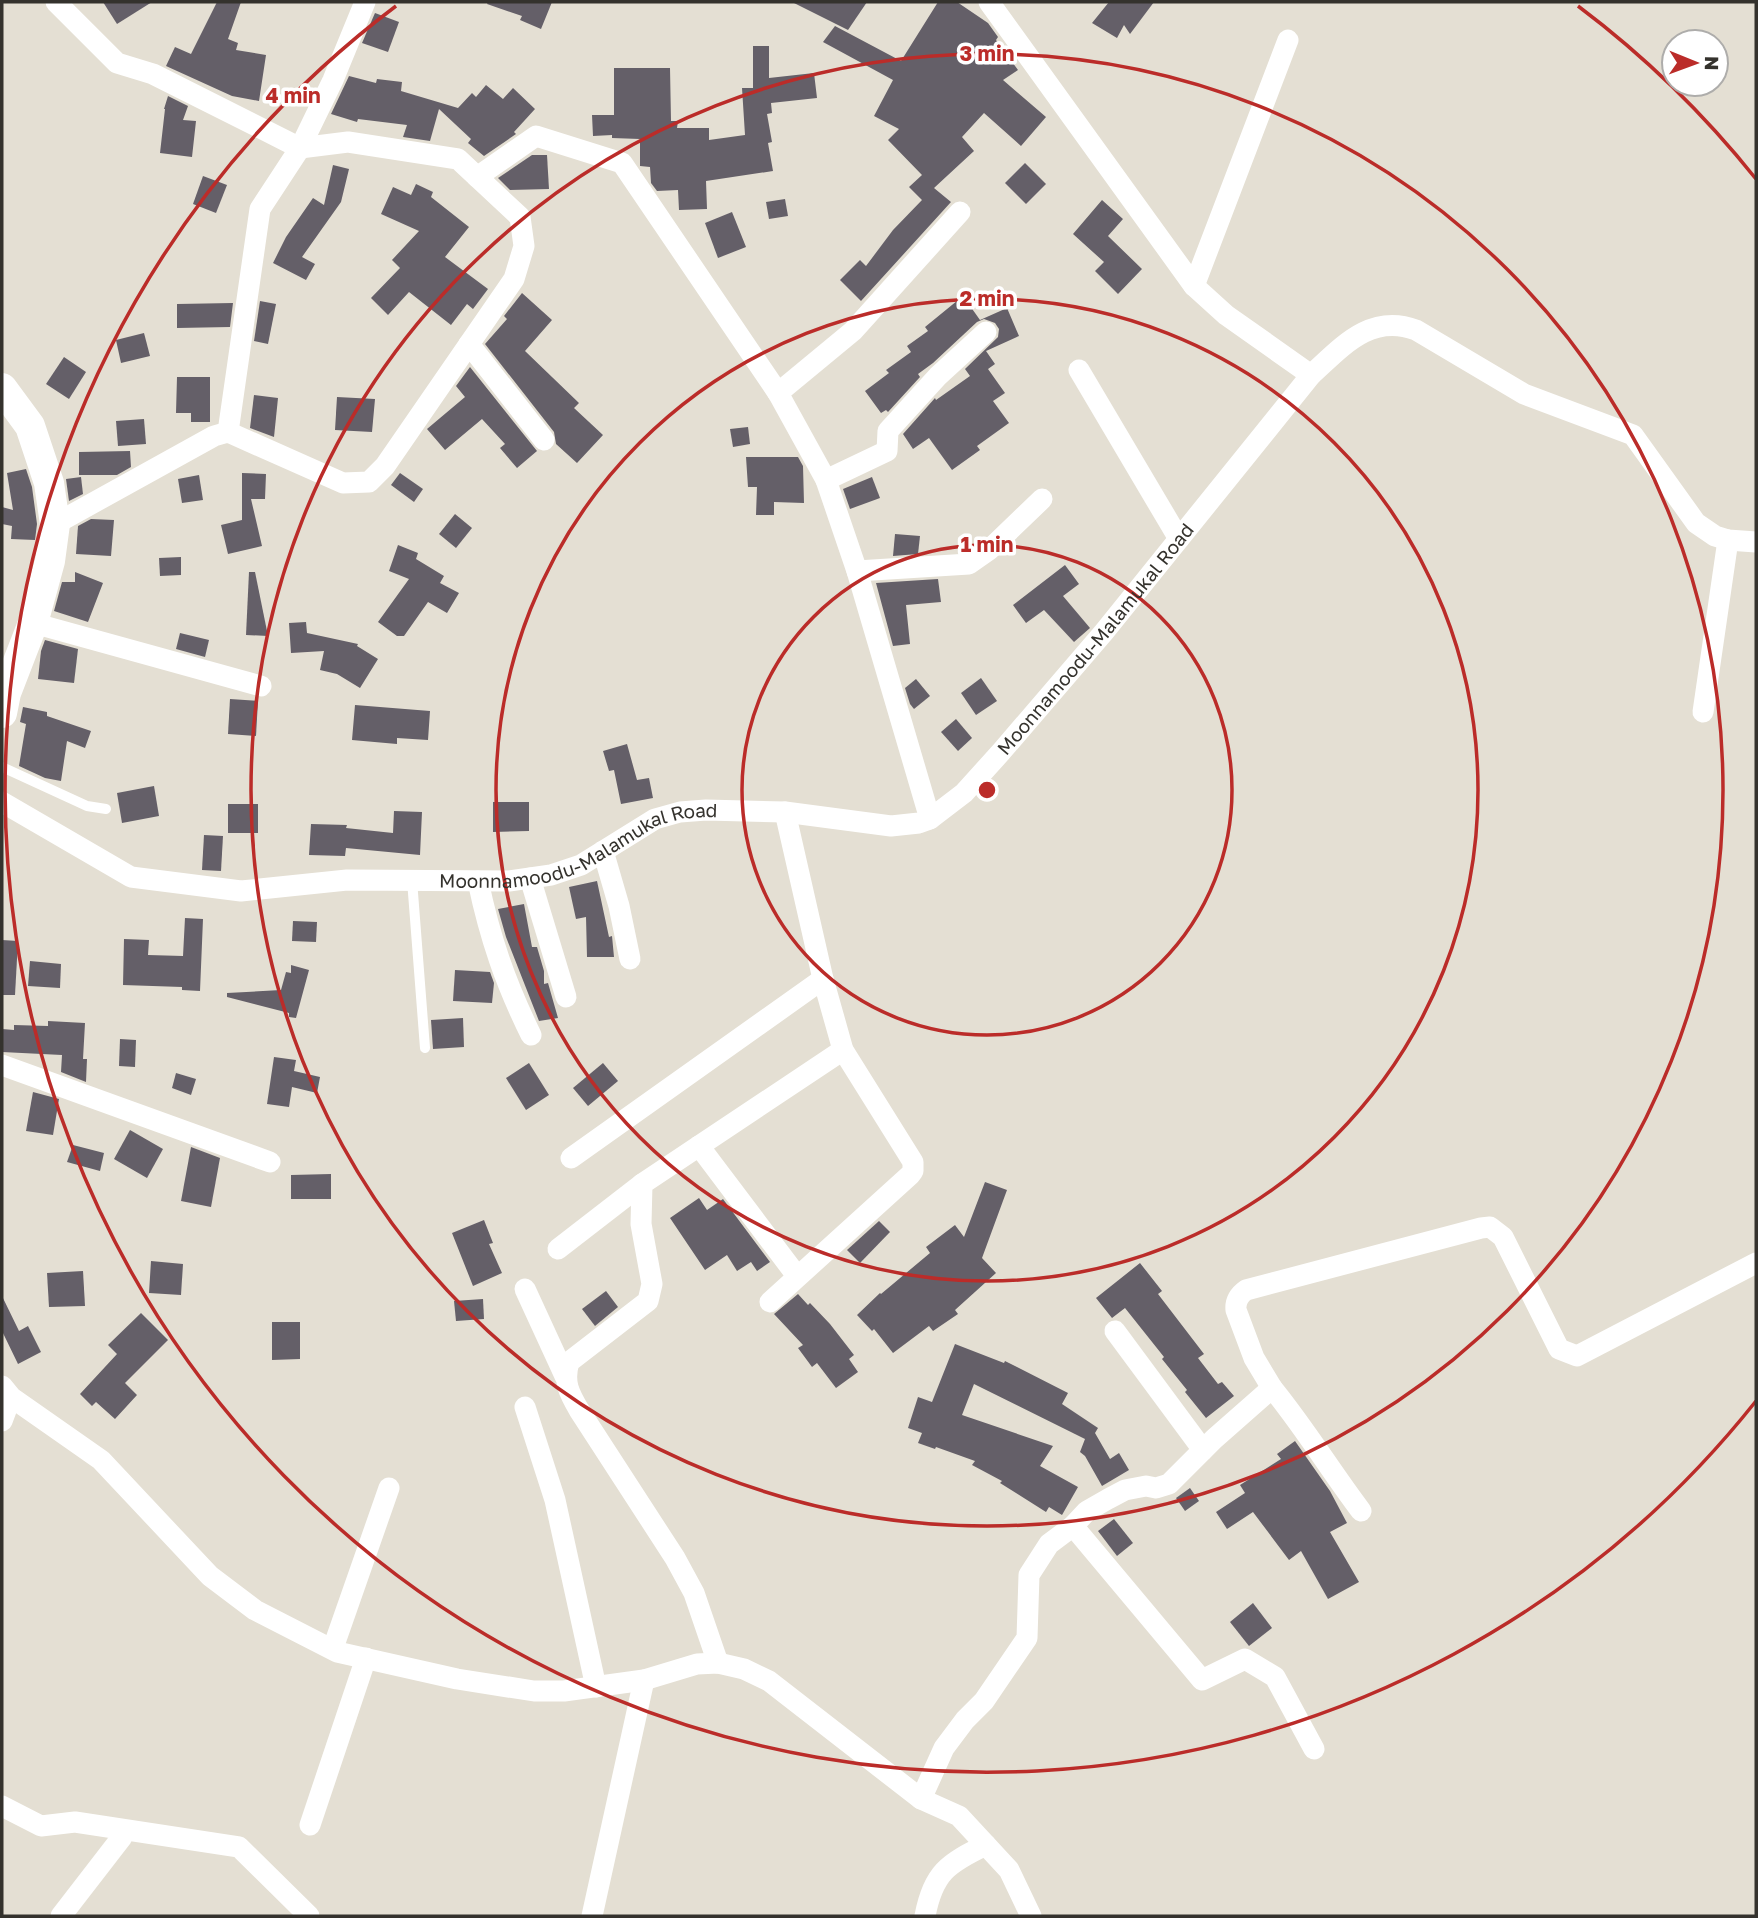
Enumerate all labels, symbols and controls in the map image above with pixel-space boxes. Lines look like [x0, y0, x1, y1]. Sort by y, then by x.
north arrow [1660, 28, 1730, 98]
text: 3 min [960, 40, 1014, 66]
text: N [1701, 56, 1724, 71]
text: 4 min [265, 82, 321, 108]
text: 2 min [960, 285, 1014, 311]
street label: Moonnamoodu-Malamukal Road [992, 518, 1198, 759]
text: 1 min [961, 531, 1013, 557]
centre of rings [975, 778, 999, 802]
street label: Moonnamoodu-Malamukal Road [439, 798, 718, 892]

